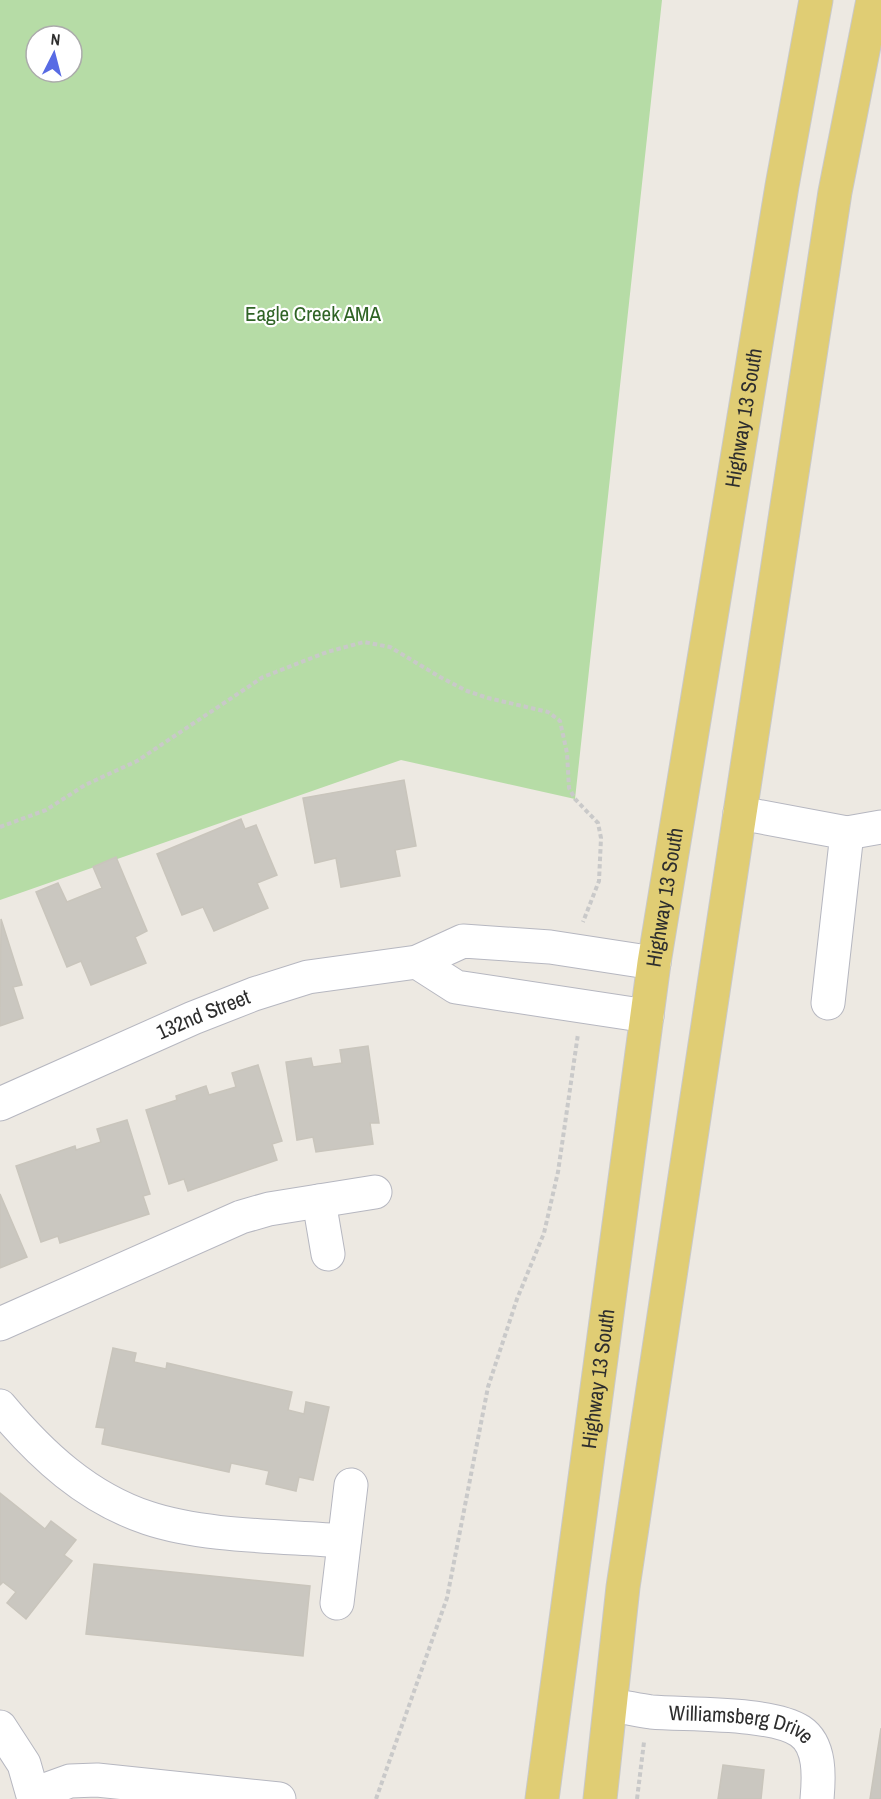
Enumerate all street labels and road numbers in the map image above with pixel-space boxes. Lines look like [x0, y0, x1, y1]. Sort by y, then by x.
street label: Highway 13 South [718, 346, 769, 490]
street label: Highway 13 South [639, 825, 690, 969]
street label: 132nd Street [152, 982, 254, 1047]
street label: Highway 13 South [574, 1307, 622, 1450]
street label: Williamsberg Drive [668, 1698, 821, 1749]

